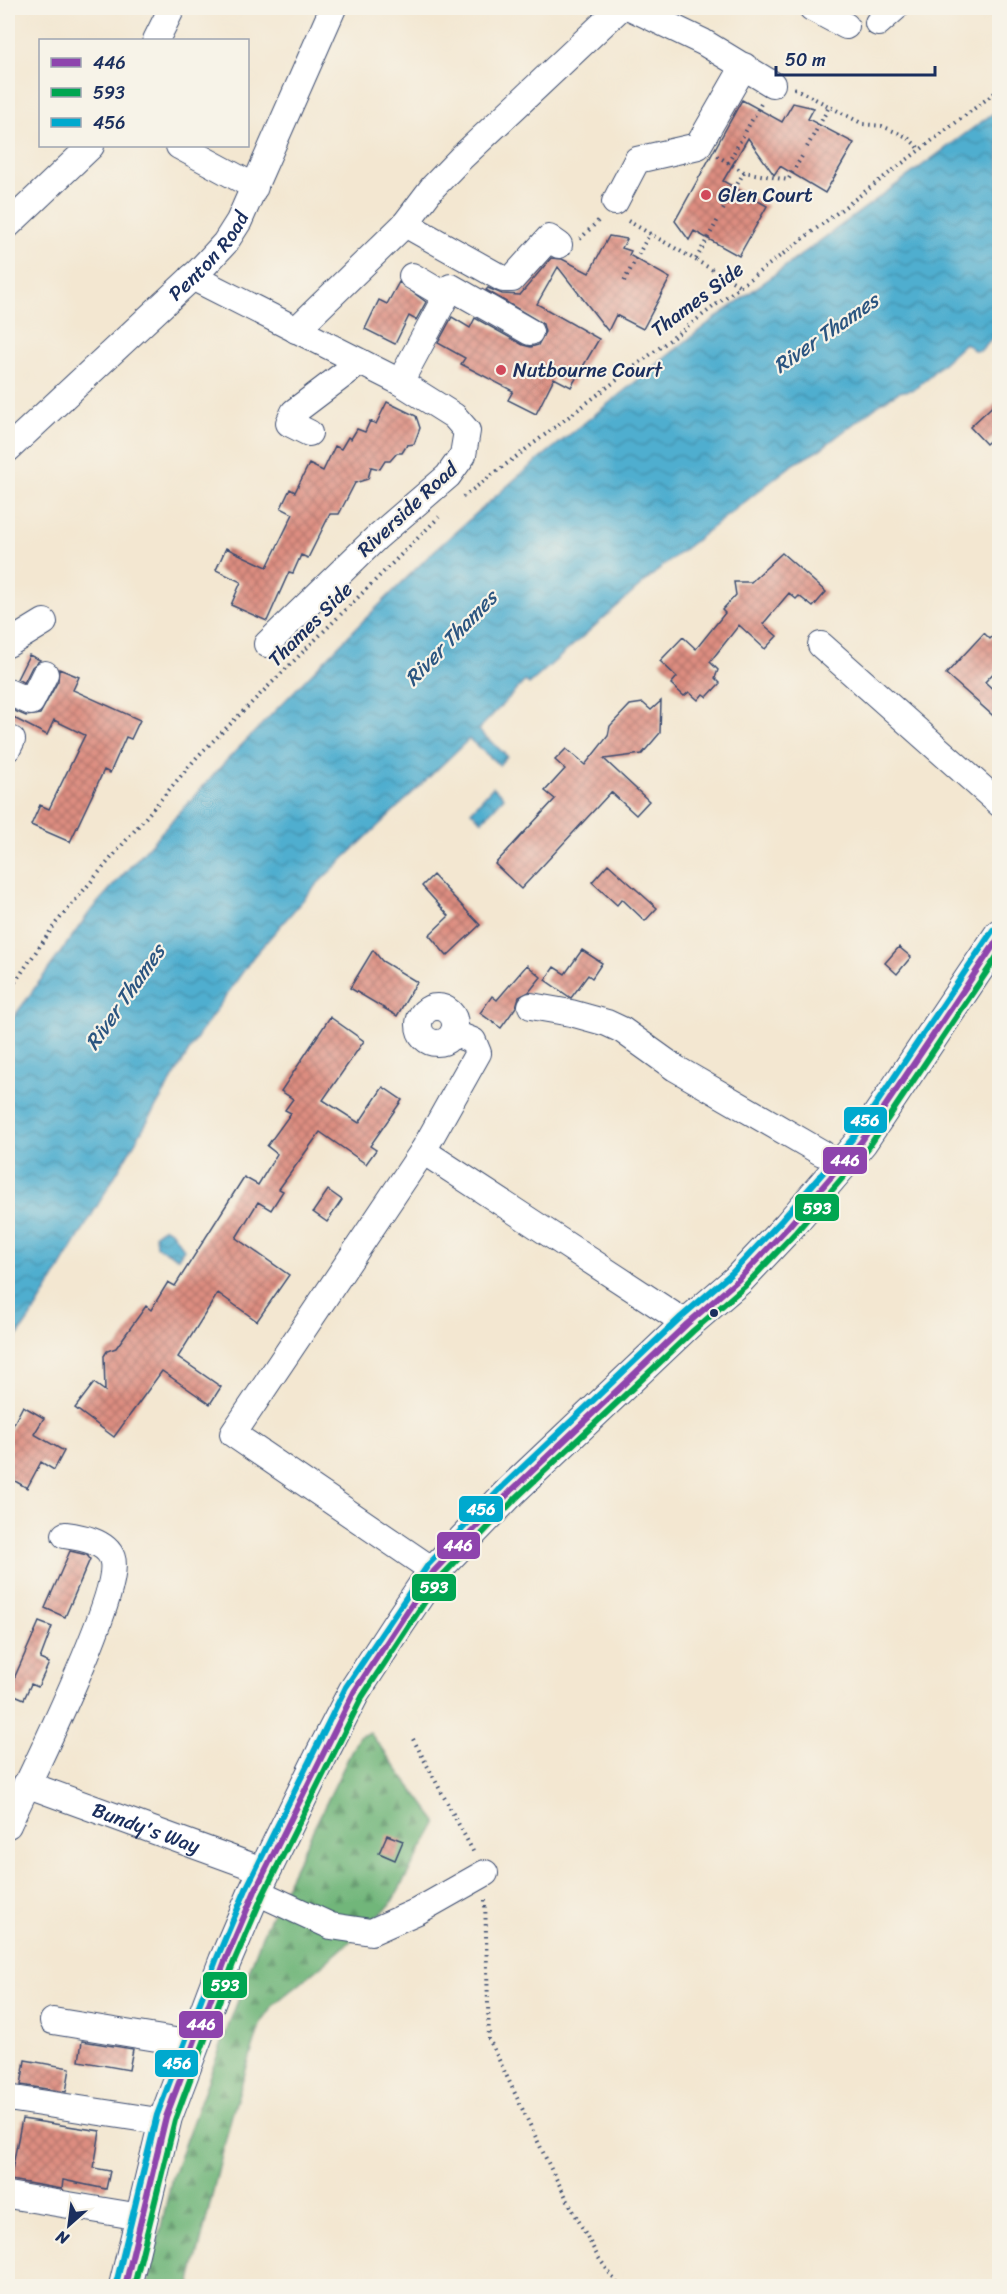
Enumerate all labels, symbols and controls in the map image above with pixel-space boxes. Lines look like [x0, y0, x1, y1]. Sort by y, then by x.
legend [39, 39, 249, 147]
scale bar [776, 39, 935, 77]
text: 50 m [785, 44, 826, 76]
text: 446 [93, 47, 126, 79]
text: 593 [93, 77, 125, 109]
text: 456 [93, 107, 125, 139]
place label: Glen Court [718, 178, 813, 213]
marker: Glen Court [699, 188, 713, 202]
street label: Penton Road [160, 205, 260, 310]
street label: Thames Side [643, 252, 752, 346]
water label: River Thames [765, 281, 889, 384]
place label: Nutbourne Court [513, 353, 663, 388]
marker: Nutbourne Court [494, 363, 508, 377]
street label: Riverside Road [349, 452, 467, 566]
street label: Thames Side [259, 573, 361, 675]
water label: River Thames [395, 579, 509, 695]
water label: River Thames [74, 934, 177, 1058]
line badge: 456 [843, 1106, 888, 1134]
text: 456 [850, 1106, 879, 1135]
line badge: 446 [822, 1146, 868, 1175]
text: 446 [829, 1146, 860, 1175]
line badge: 593 [794, 1193, 840, 1222]
text: 593 [803, 1194, 831, 1223]
unlabelled marker [708, 1307, 720, 1319]
line badge: 456 [458, 1495, 504, 1523]
text: 456 [466, 1495, 495, 1524]
line badge: 446 [436, 1531, 481, 1560]
text: 446 [442, 1531, 473, 1560]
line badge: 593 [411, 1573, 457, 1602]
text: 593 [420, 1573, 448, 1602]
street label: Bundy's Way [87, 1793, 206, 1864]
line badge: 593 [202, 1971, 248, 1999]
text: 593 [211, 1971, 239, 2000]
line badge: 446 [178, 2010, 224, 2039]
text: 446 [185, 2010, 216, 2039]
line badge: 456 [154, 2049, 199, 2078]
text: 456 [162, 2049, 191, 2078]
north arrow [39, 2195, 99, 2255]
text: N [50, 2222, 75, 2254]

